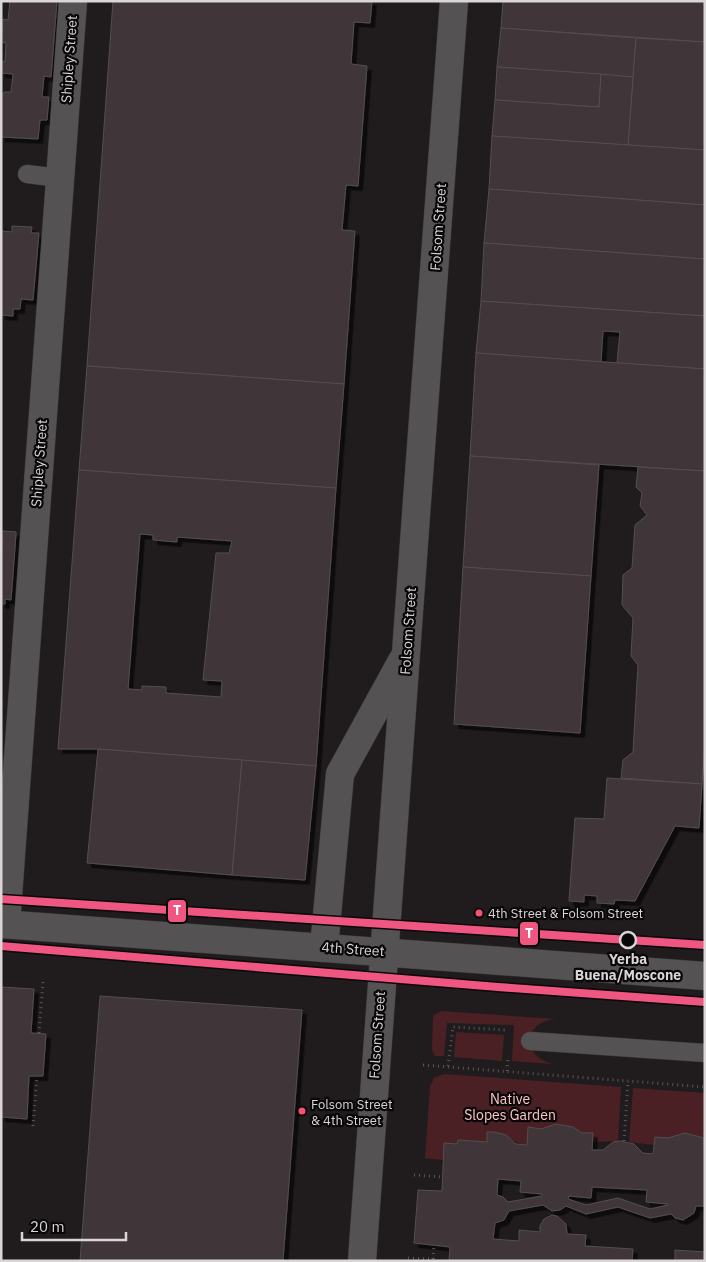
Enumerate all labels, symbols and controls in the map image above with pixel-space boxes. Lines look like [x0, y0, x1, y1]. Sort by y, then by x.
street label: Shipley Street [57, 14, 81, 103]
street label: Folsom Street [426, 183, 450, 271]
street label: Shipley Street [27, 418, 51, 507]
street label: Folsom Street [396, 587, 420, 675]
line badge: T [167, 899, 187, 923]
text: T [173, 901, 181, 919]
place label: 4th Street & Folsom Street [488, 905, 643, 922]
marker: 4th Street & Folsom Street [474, 908, 484, 918]
line badge: T [519, 921, 539, 946]
text: T [525, 924, 533, 942]
marker: Yerba Buena/Moscone [619, 931, 637, 949]
street label: 4th Street [321, 938, 385, 960]
place label: Yerba Buena/Moscone [575, 950, 681, 984]
street label: Folsom Street [365, 991, 389, 1079]
park label: Native Slopes Garden [464, 1090, 556, 1124]
place label: Folsom Street & 4th Street [311, 1096, 392, 1129]
marker: Folsom Street & 4th Street [297, 1106, 307, 1116]
scale bar [22, 1210, 126, 1242]
text: 20 m [30, 1217, 65, 1236]

